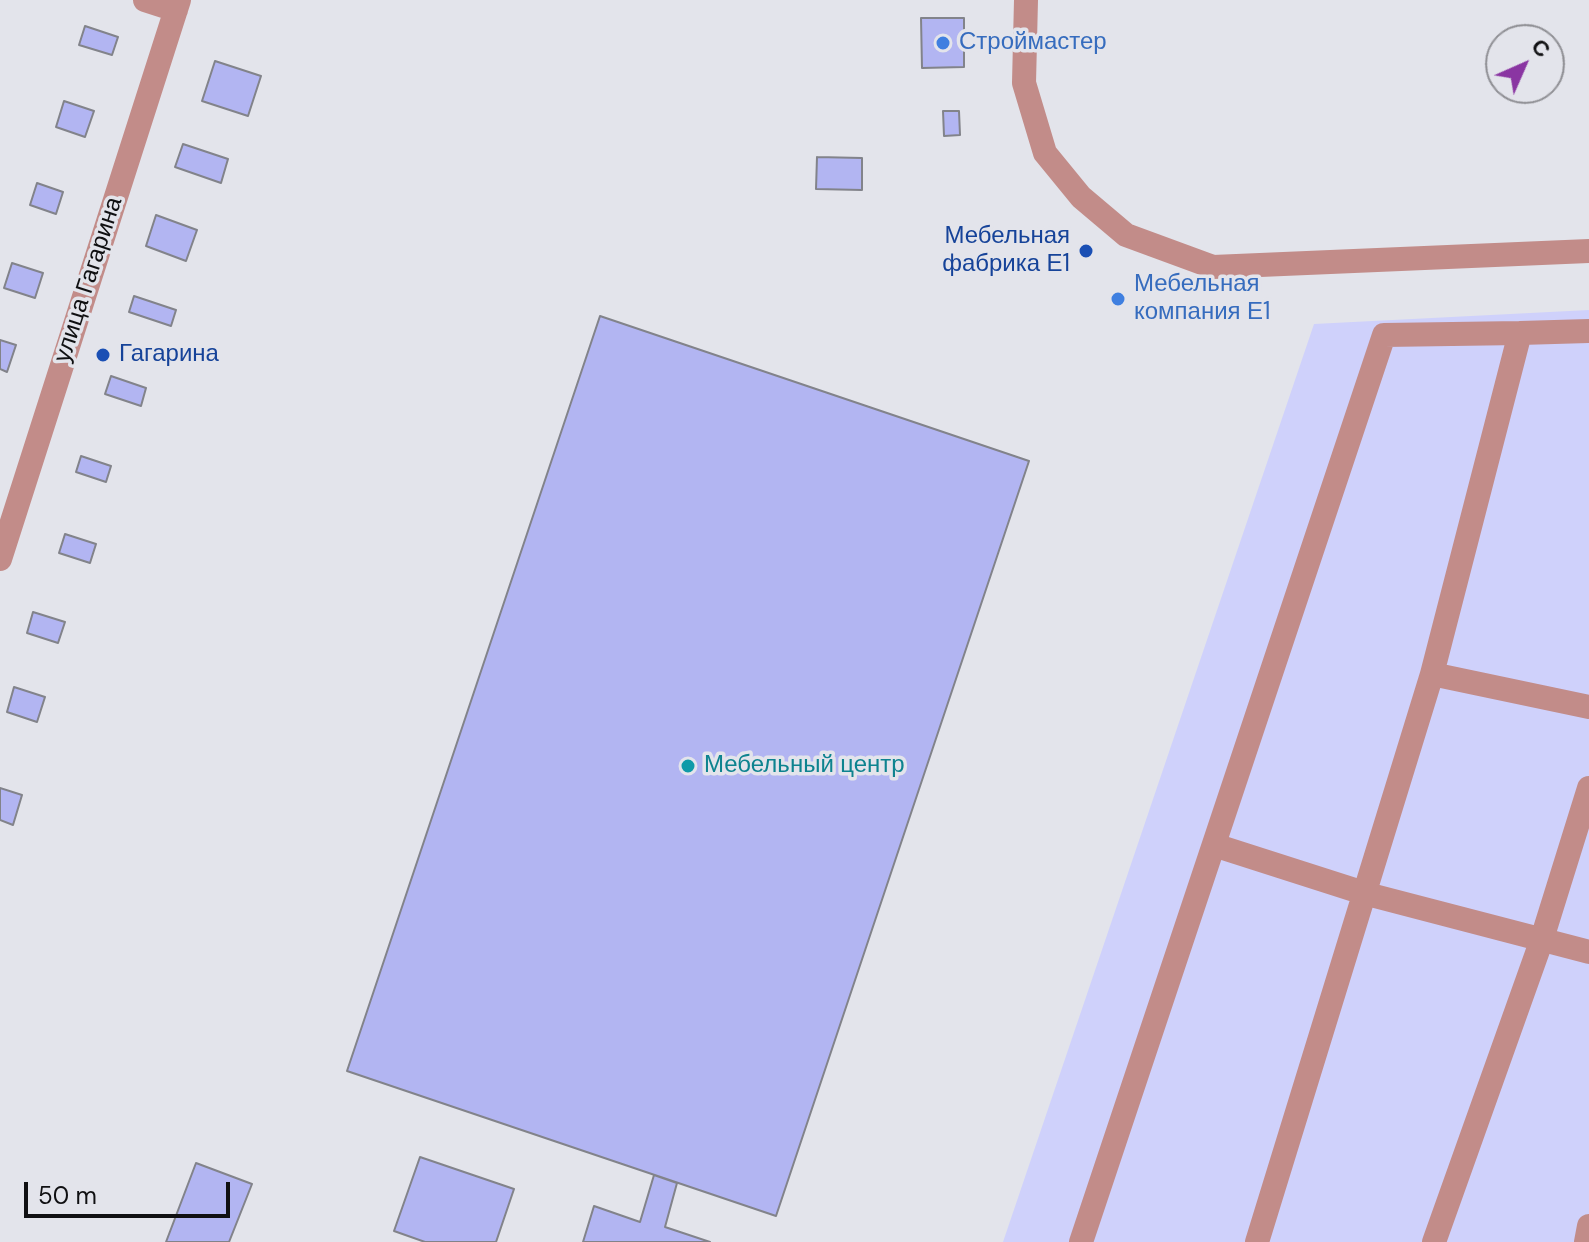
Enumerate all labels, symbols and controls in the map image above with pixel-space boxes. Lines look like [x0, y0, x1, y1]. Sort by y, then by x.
north arrow [1485, 24, 1565, 104]
place label: Строймастер [959, 29, 1107, 57]
text: С [1525, 32, 1557, 64]
marker: Строймастер [934, 34, 952, 52]
street label: улица Гагарина [49, 194, 129, 366]
place label: Мебельная фабрика Е1 [942, 223, 1070, 279]
marker: Мебельная фабрика Е1 [1077, 242, 1095, 260]
place label: Мебельная компания Е1 [1134, 271, 1270, 327]
marker: Мебельная компания Е1 [1109, 290, 1127, 308]
place label: Гагарина [119, 341, 219, 369]
marker: Гагарина [94, 346, 112, 364]
place label: Мебельный центр [704, 752, 905, 780]
marker: Мебельный центр [679, 757, 697, 775]
scale bar [28, 1166, 234, 1216]
text: 50 m [38, 1180, 97, 1211]

